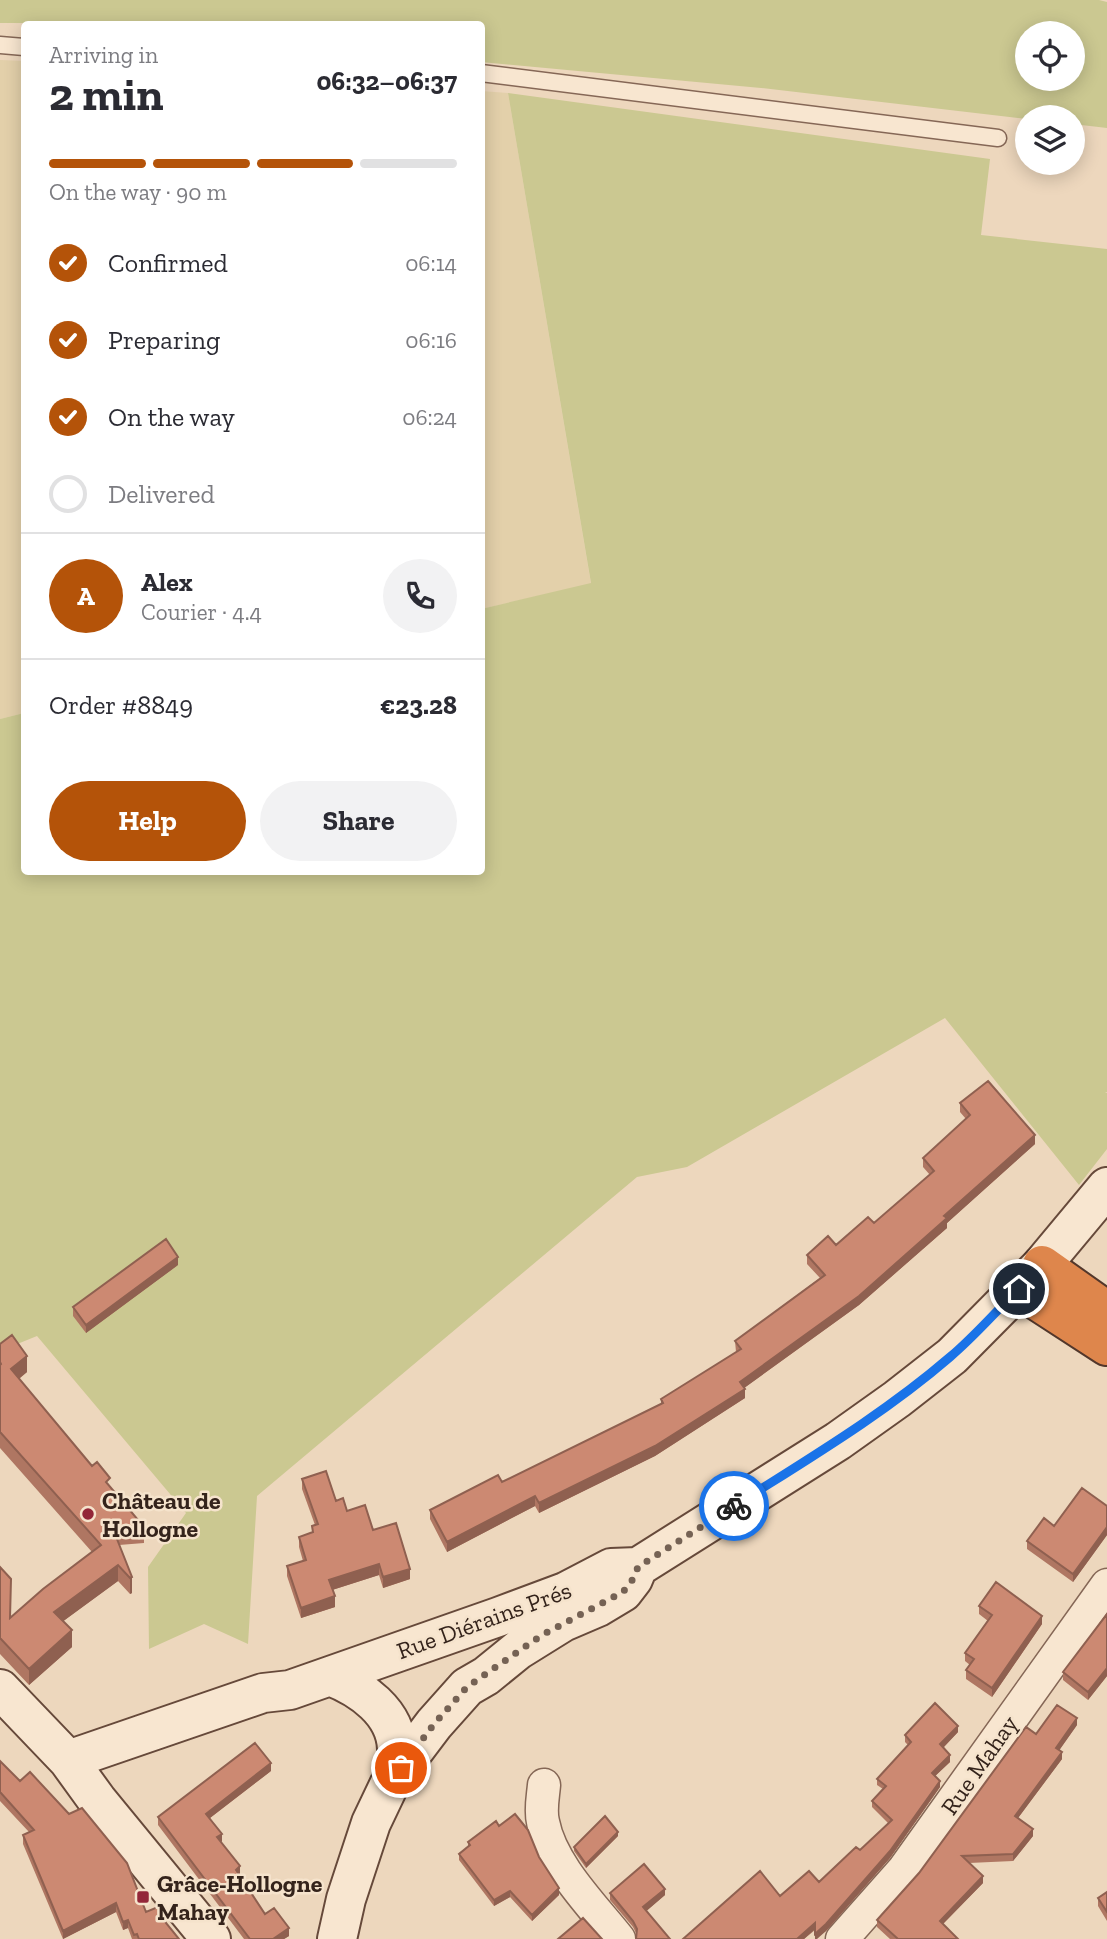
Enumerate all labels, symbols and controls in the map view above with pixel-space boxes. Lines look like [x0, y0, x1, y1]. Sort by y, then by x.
map controls [1015, 21, 1085, 175]
button: locate [1015, 21, 1085, 91]
text: Arriving in [49, 41, 158, 69]
text: 06:32–06:37 [316, 65, 457, 97]
text: 2 min [49, 67, 164, 122]
button: layers [1015, 105, 1085, 175]
text: On the way · 90 m [49, 178, 227, 206]
icon: check [49, 244, 87, 282]
text: Confirmed [108, 247, 228, 279]
text: 06:14 [405, 249, 457, 277]
icon: check [49, 321, 87, 359]
text: Preparing [108, 324, 220, 356]
text: 06:16 [405, 326, 457, 354]
icon: check [49, 398, 87, 436]
text: On the way [108, 401, 235, 433]
text: 06:24 [402, 403, 457, 431]
text: Delivered [108, 478, 215, 510]
button: phone [383, 559, 457, 633]
text: Alex [141, 566, 193, 598]
text: A [77, 580, 95, 612]
text: Courier · 4.4 [141, 598, 262, 626]
text: Order #8849 [49, 689, 193, 721]
text: €23.28 [380, 689, 457, 721]
button: Help [49, 781, 246, 861]
button: Share [260, 781, 457, 861]
pin [989, 1259, 1049, 1319]
icon: home [1000, 1270, 1038, 1308]
courier [699, 1471, 769, 1541]
place label: Château de Hollogne [102, 1486, 221, 1543]
icon: bike [715, 1487, 753, 1525]
marker: Château de Hollogne [80, 1506, 96, 1522]
street label: Rue Diérains Prés [393, 1575, 575, 1665]
street label: Rue Mahay [934, 1709, 1024, 1820]
pin [371, 1738, 431, 1798]
icon: bag [382, 1749, 420, 1787]
place label: Grâce-Hollogne Mahay [157, 1869, 323, 1926]
marker: Grâce-Hollogne Mahay [135, 1889, 151, 1905]

